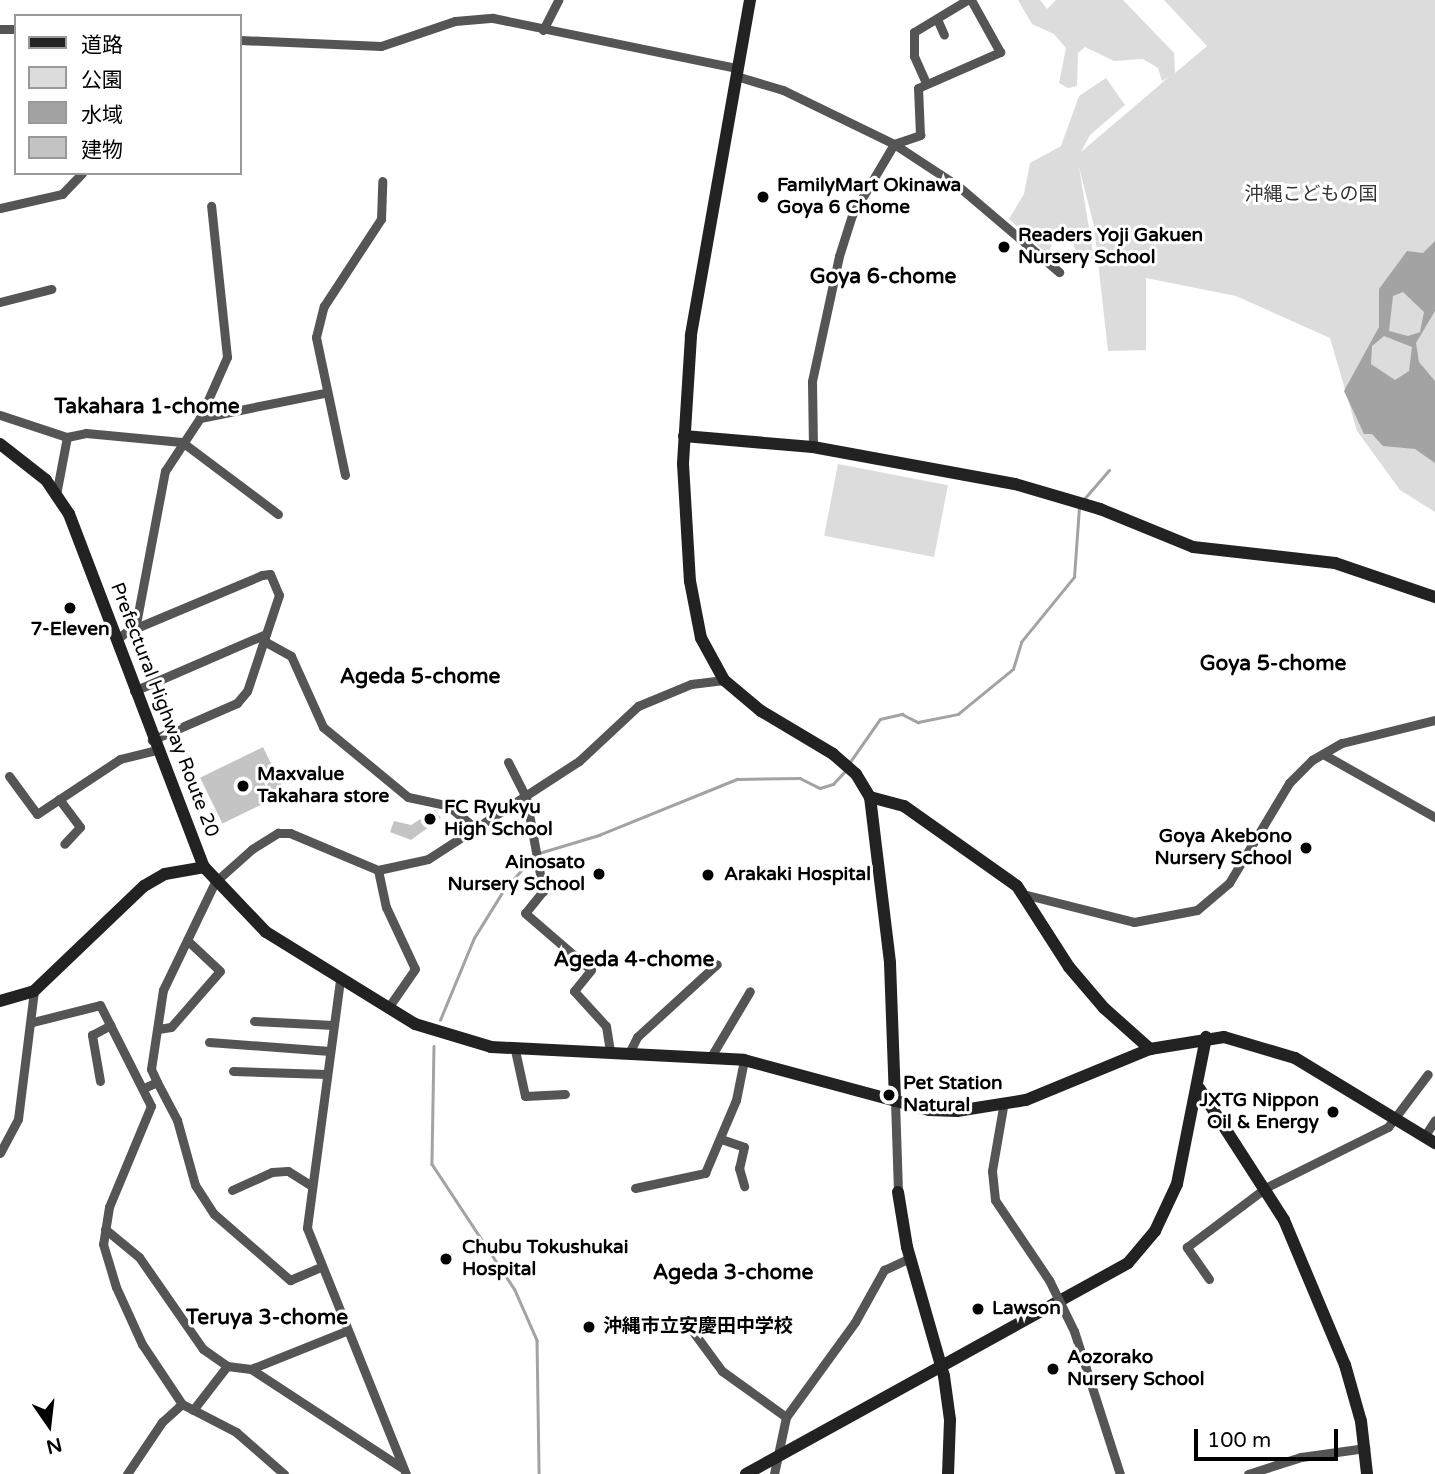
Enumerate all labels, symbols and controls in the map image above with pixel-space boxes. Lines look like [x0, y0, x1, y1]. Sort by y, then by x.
legend [14, 14, 242, 175]
text: 道路 [81, 33, 123, 58]
text: 公園 [81, 68, 123, 93]
text: 水域 [81, 103, 123, 128]
text: 建物 [81, 138, 123, 163]
place label: FamilyMart Okinawa Goya 6 Chome [777, 175, 961, 219]
park label: 沖縄こどもの国 [1245, 184, 1377, 206]
marker: FamilyMart Okinawa Goya 6 Chome [755, 189, 771, 205]
place label: Readers Yoji Gakuen Nursery School [1018, 225, 1203, 269]
marker: Readers Yoji Gakuen Nursery School [996, 239, 1012, 255]
district label: Goya 6-chome [810, 264, 956, 290]
district label: Takahara 1-chome [54, 394, 240, 420]
street label: Prefectural Highway Route 20 [105, 580, 223, 840]
marker: 7-Eleven [62, 600, 78, 616]
place label: 7-Eleven [30, 619, 110, 641]
district label: Goya 5-chome [1200, 651, 1346, 677]
district label: Ageda 5-chome [340, 664, 500, 690]
place label: Maxvalue Takahara store [257, 764, 389, 808]
marker: Maxvalue Takahara store [235, 778, 251, 794]
place label: FC Ryukyu High School [444, 797, 553, 841]
marker: FC Ryukyu High School [422, 811, 438, 827]
place label: Goya Akebono Nursery School [1155, 826, 1292, 870]
marker: Goya Akebono Nursery School [1298, 840, 1314, 856]
place label: Ainosato Nursery School [448, 852, 585, 896]
place label: Arakaki Hospital [724, 864, 871, 886]
marker: Arakaki Hospital [698, 865, 718, 885]
marker: Ainosato Nursery School [591, 866, 607, 882]
district label: Ageda 4-chome [554, 947, 714, 973]
place label: Pet Station Natural [903, 1073, 1003, 1117]
marker: Pet Station Natural [881, 1087, 897, 1103]
place label: JXTG Nippon Oil & Energy [1199, 1090, 1319, 1134]
marker: JXTG Nippon Oil & Energy [1325, 1104, 1341, 1120]
place label: Chubu Tokushukai Hospital [462, 1237, 628, 1281]
marker: Chubu Tokushukai Hospital [436, 1249, 456, 1269]
district label: Ageda 3-chome [653, 1260, 813, 1286]
place label: Lawson [992, 1298, 1061, 1320]
marker: Lawson [970, 1301, 986, 1317]
district label: Teruya 3-chome [186, 1305, 348, 1331]
place label: 沖縄市立安慶田中学校 [603, 1316, 793, 1338]
marker: 沖縄市立安慶田中学校 [581, 1319, 597, 1335]
place label: Aozorako Nursery School [1067, 1347, 1204, 1391]
marker: Aozorako Nursery School [1045, 1361, 1061, 1377]
north arrow [14, 1390, 84, 1460]
scale bar [1197, 1414, 1340, 1458]
text: 100 m [1207, 1428, 1271, 1453]
text: N [44, 1433, 64, 1458]

